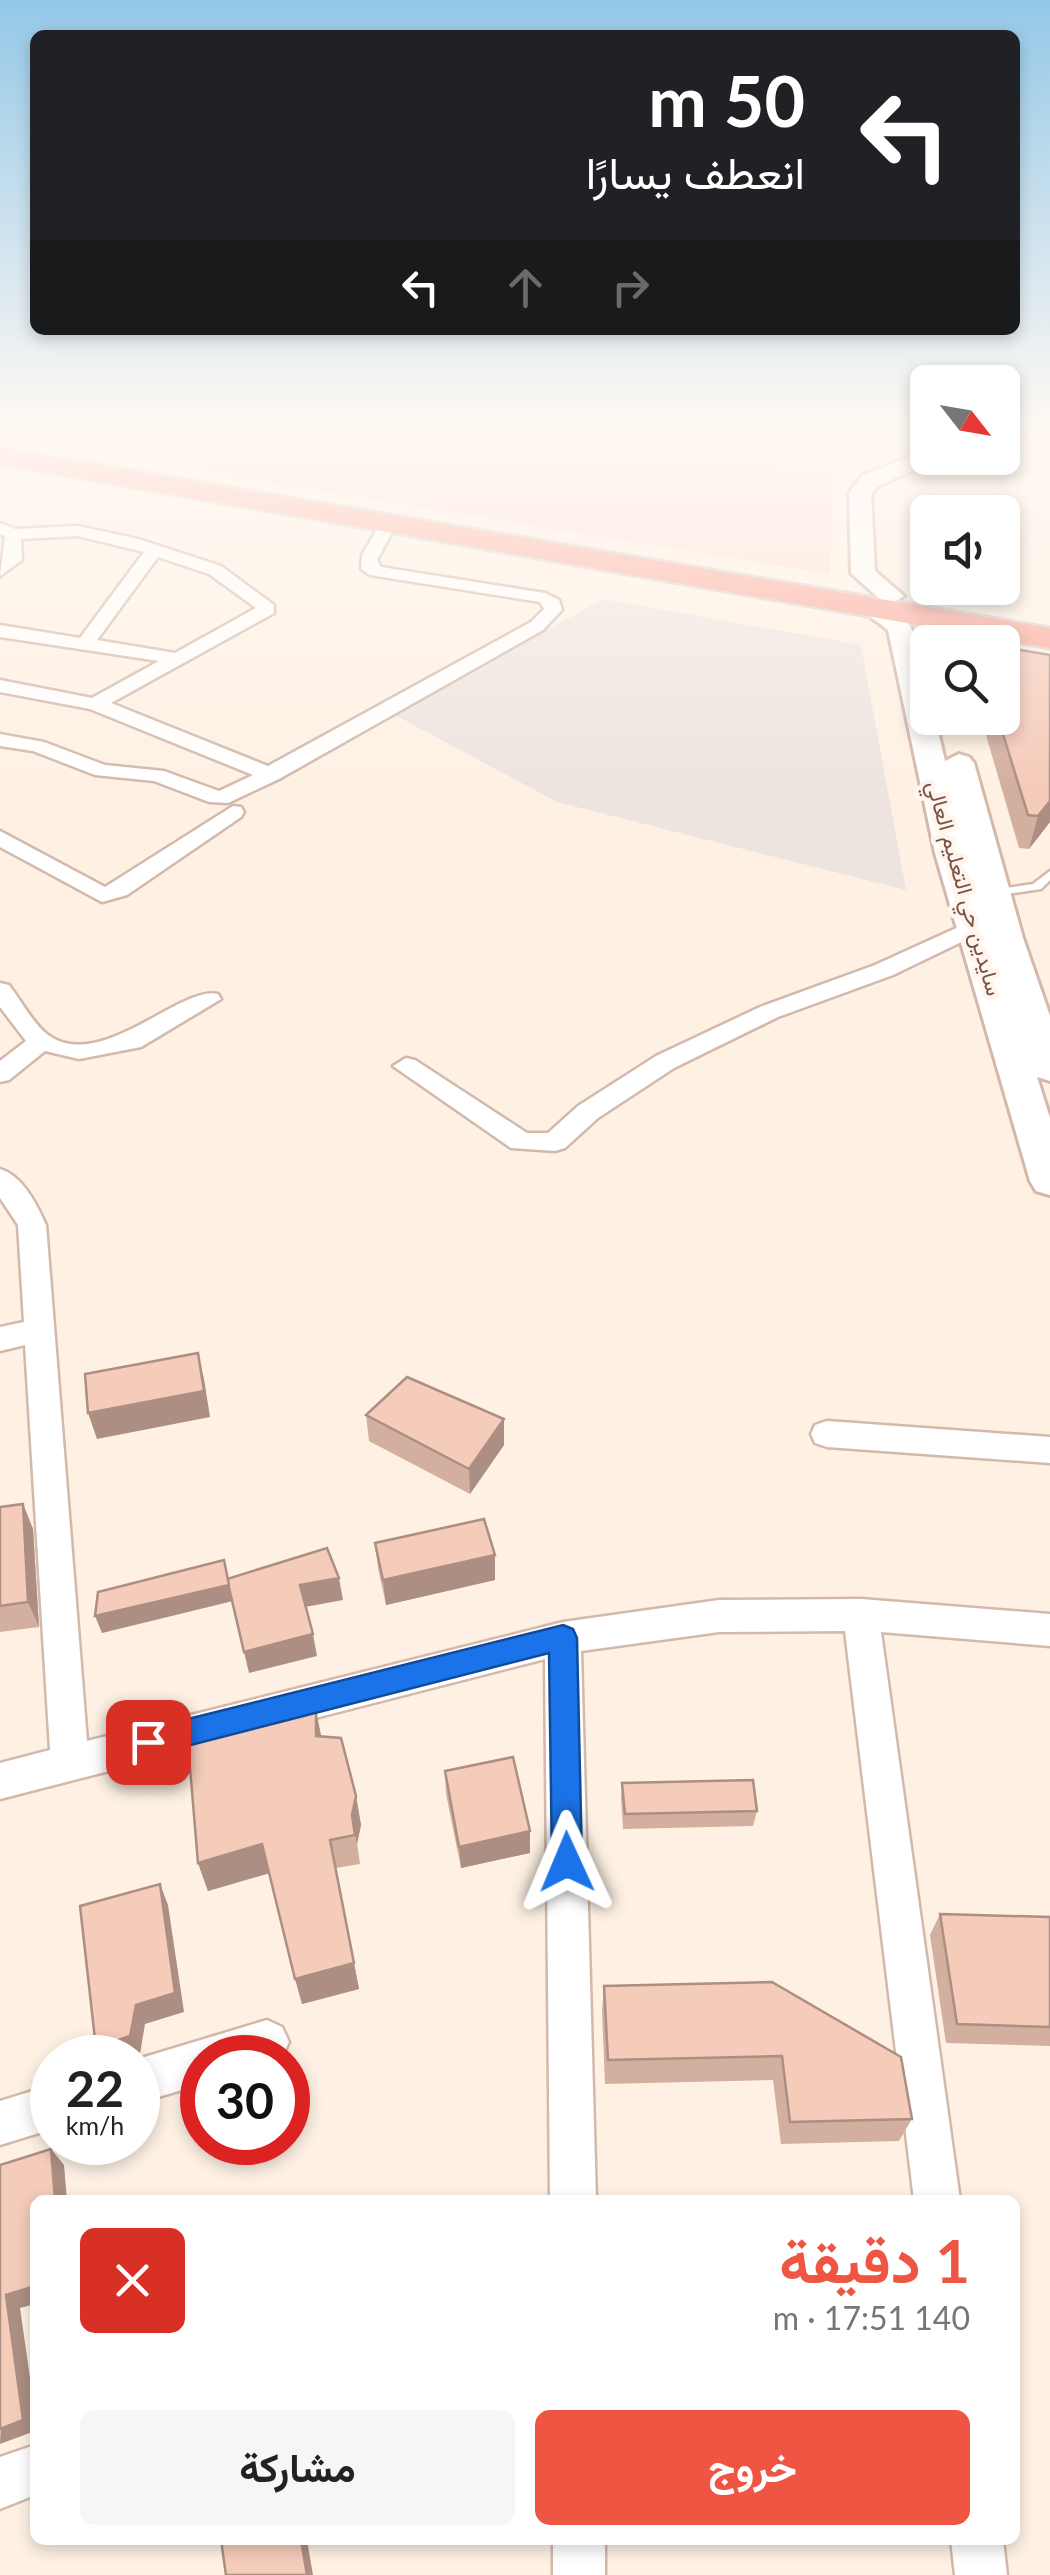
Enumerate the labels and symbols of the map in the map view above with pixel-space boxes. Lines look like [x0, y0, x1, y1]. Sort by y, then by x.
north arrow [910, 365, 1020, 475]
street label: سايدين حي التعليم العالي [916, 777, 1009, 1000]
pin [106, 1700, 191, 1785]
position arrow [515, 1810, 619, 1914]
speed limit sign: 30 [180, 2035, 310, 2165]

